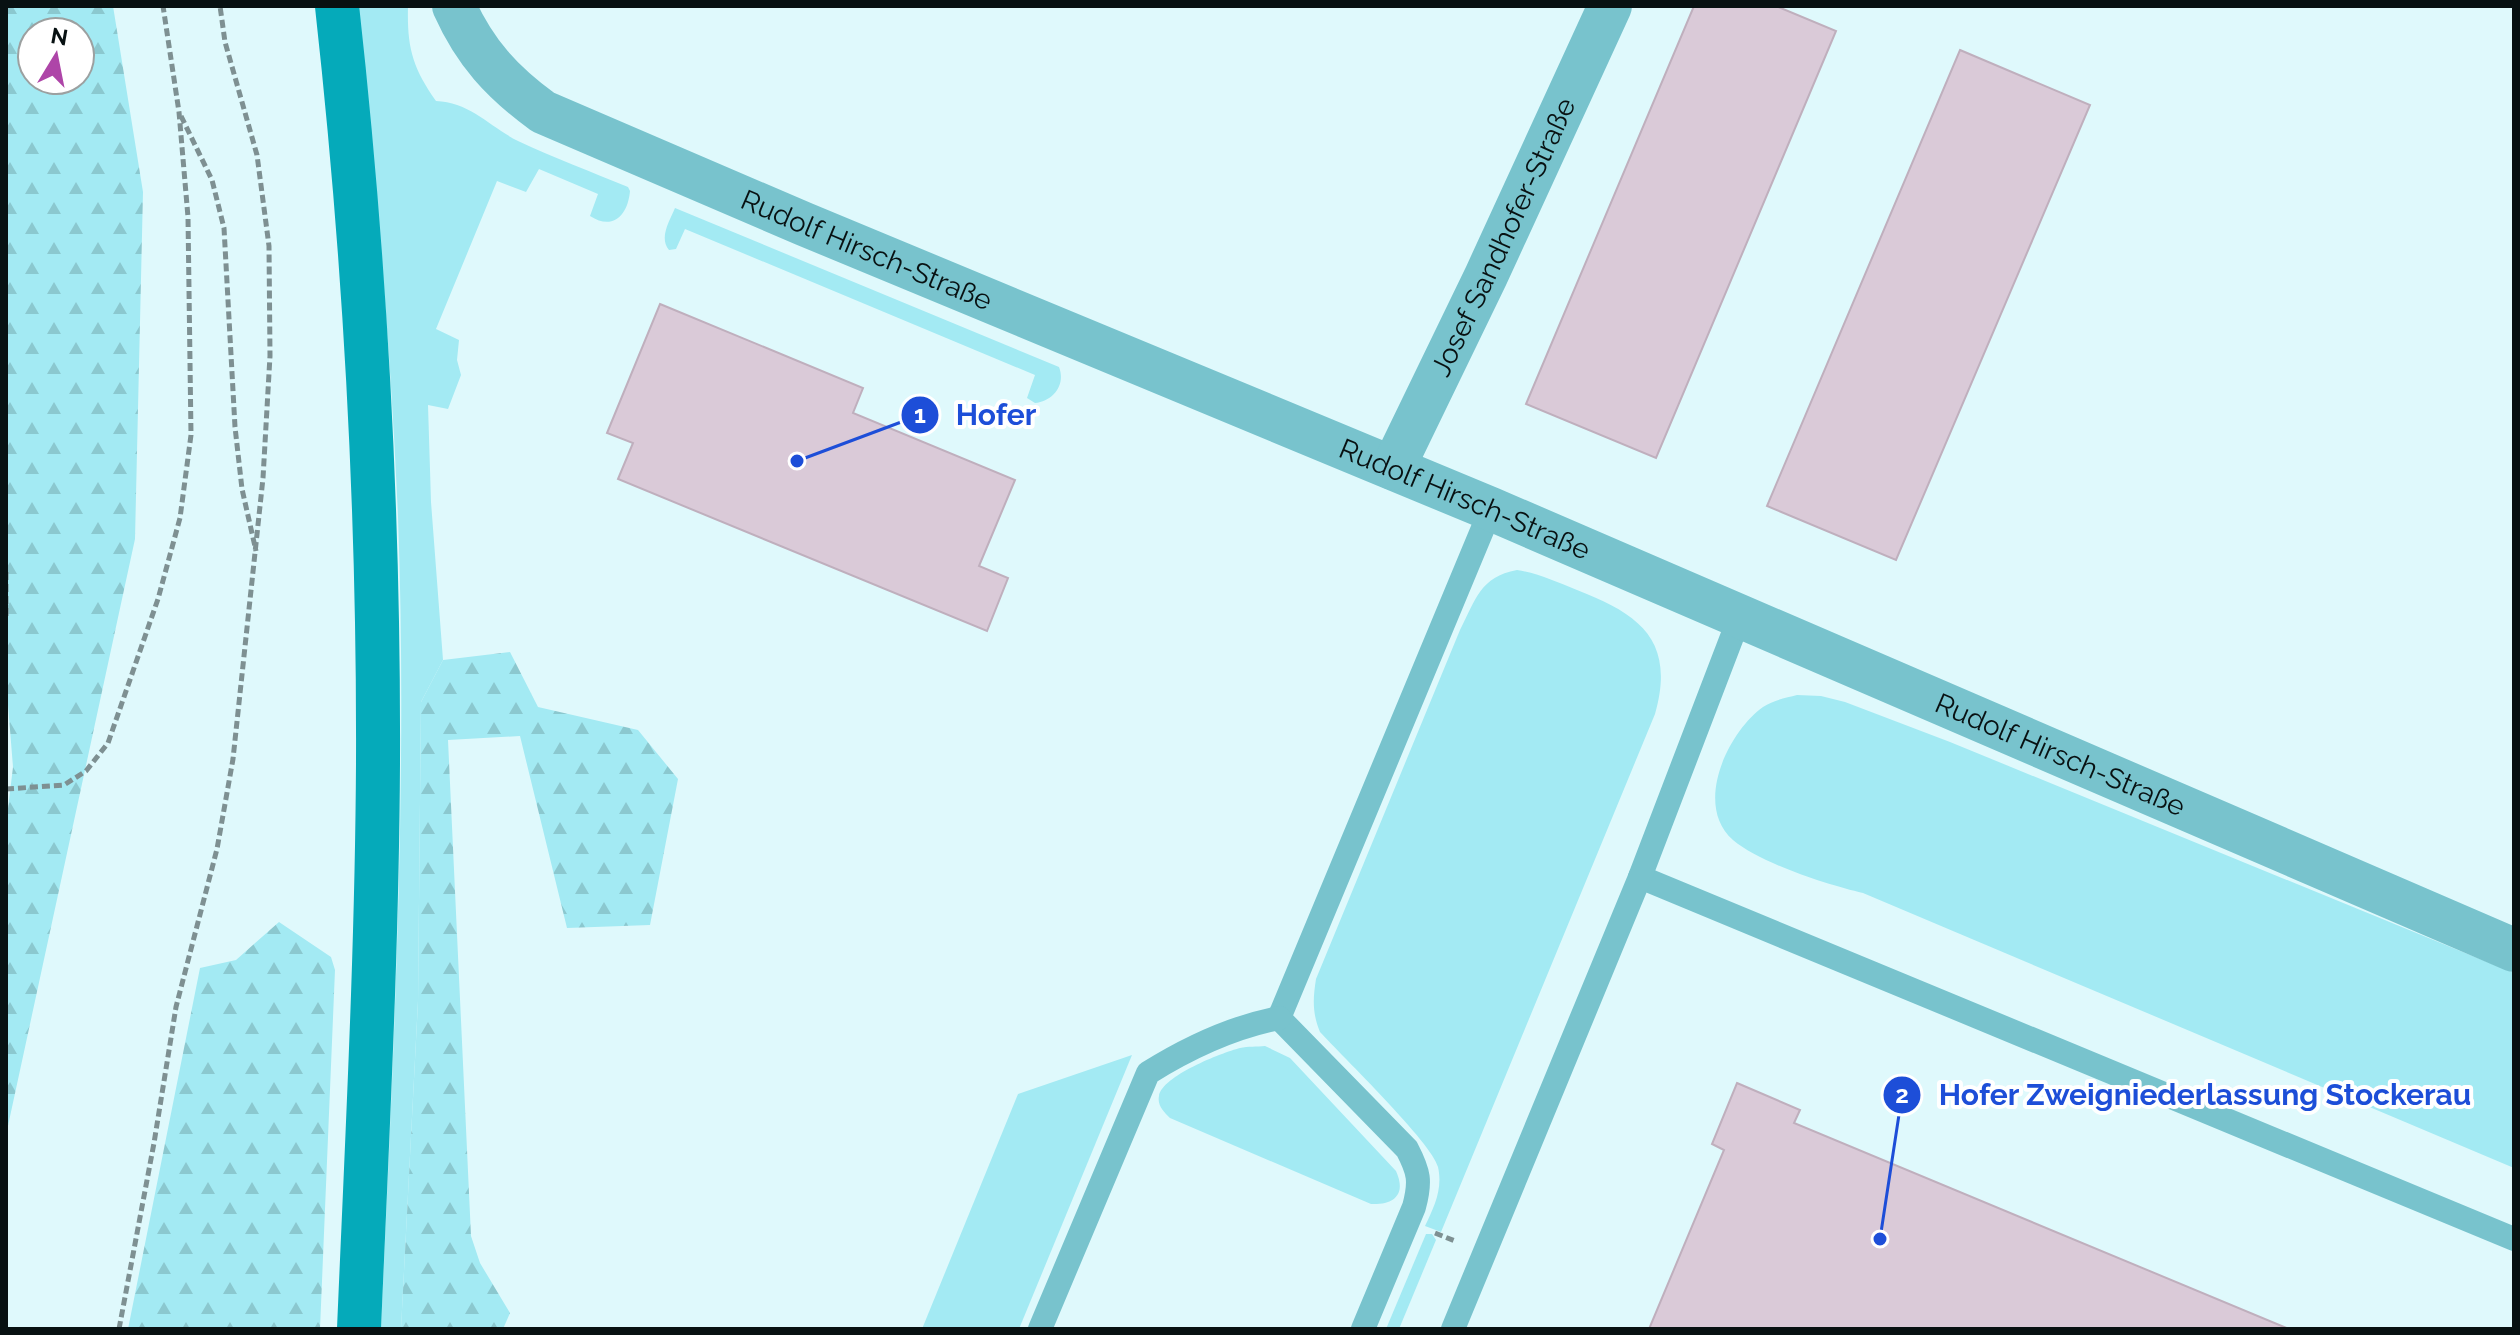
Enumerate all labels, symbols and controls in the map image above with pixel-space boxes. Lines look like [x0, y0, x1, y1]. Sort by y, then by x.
north arrow [16, 16, 96, 96]
text: N [49, 22, 70, 51]
street label: Josef Sandhofer-Straße [1424, 93, 1583, 381]
street label: Rudolf Hirsch-Straße [736, 183, 997, 317]
callout: Hofer [900, 388, 1053, 442]
text: Hofer [956, 397, 1037, 432]
text: 1 [914, 400, 926, 429]
street label: Rudolf Hirsch-Straße [1334, 432, 1595, 567]
street label: Rudolf Hirsch-Straße [1930, 687, 2190, 823]
callout: Hofer Zweigniederlassung Stockerau [1882, 1068, 2487, 1122]
text: Hofer Zweigniederlassung Stockerau [1939, 1077, 2471, 1112]
text: 2 [1895, 1080, 1909, 1109]

